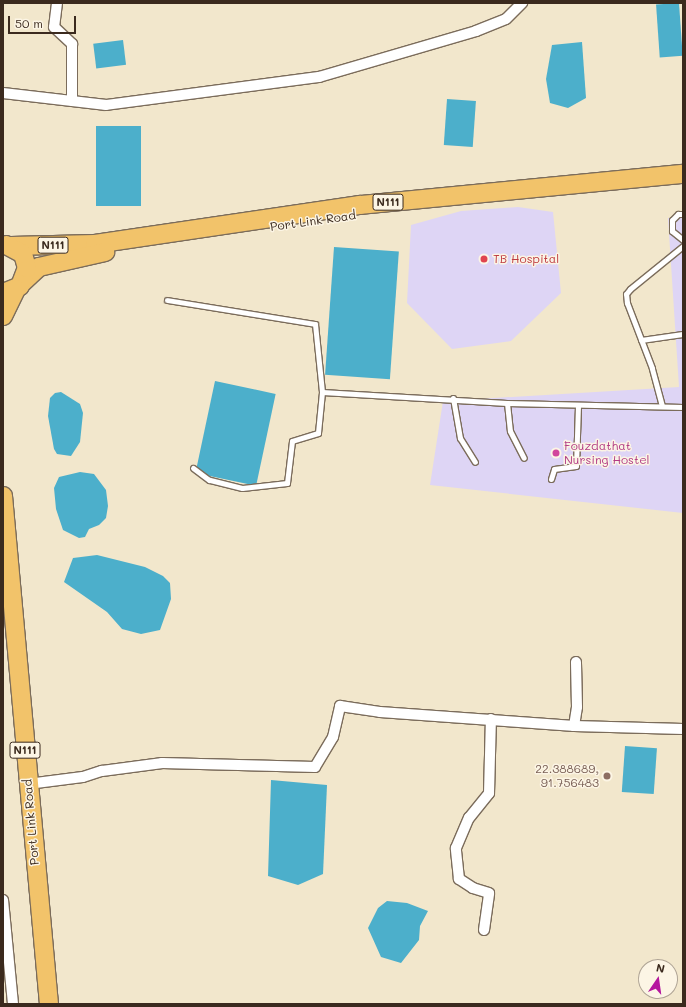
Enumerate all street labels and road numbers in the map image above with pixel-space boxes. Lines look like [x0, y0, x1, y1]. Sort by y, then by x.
road number: N111 [372, 193, 404, 211]
street label: Port Link Road [269, 208, 357, 234]
road number: N111 [37, 236, 69, 254]
road number: N111 [9, 741, 41, 759]
street label: Port Link Road [20, 778, 42, 866]

